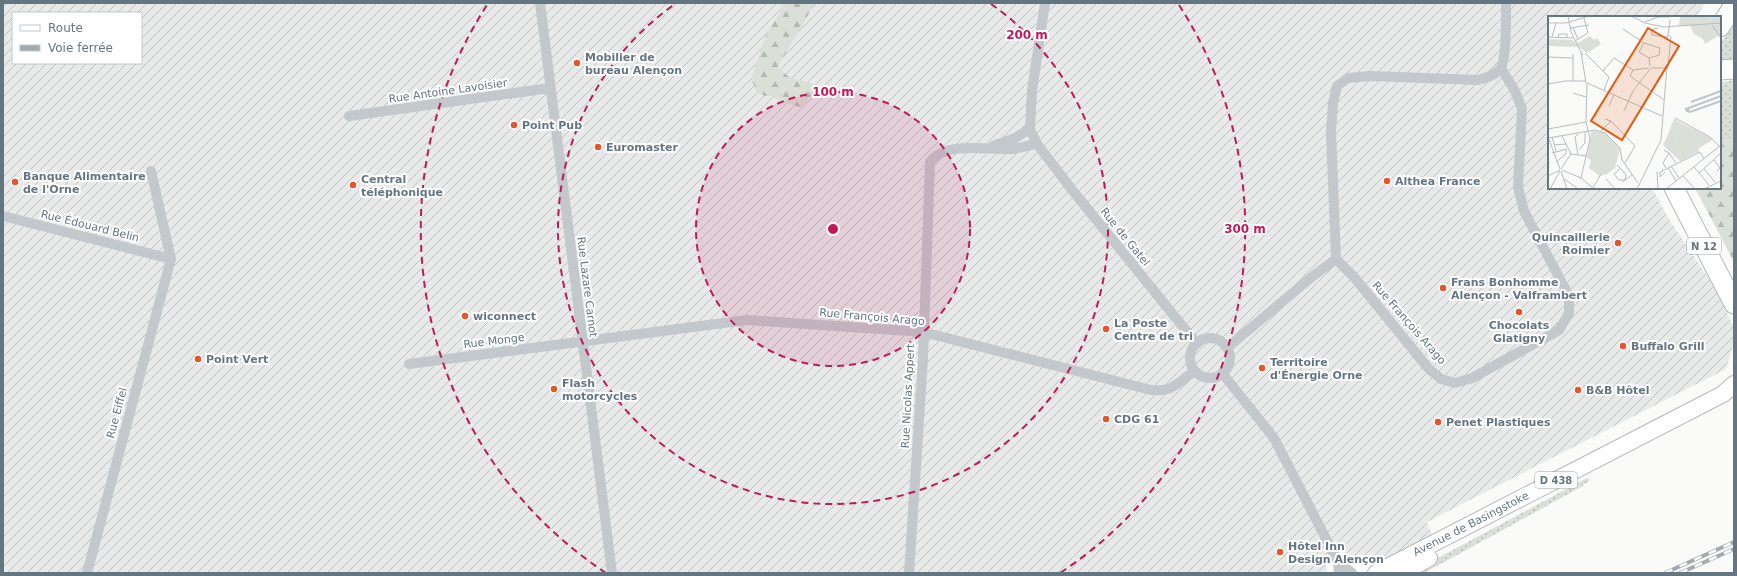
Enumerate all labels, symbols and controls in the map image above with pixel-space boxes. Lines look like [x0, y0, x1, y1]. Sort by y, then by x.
legend [12, 12, 142, 64]
inset map [1548, 16, 1721, 189]
text: Route [48, 21, 83, 35]
text: 200 m [1006, 28, 1048, 42]
text: Voie ferrée [48, 41, 113, 55]
place label: Mobilier de bureau Alençon [585, 51, 682, 77]
marker: Mobilier de bureau Alençon [572, 58, 582, 68]
street label: Rue Antoine Lavoisier [388, 76, 509, 106]
text: 100 m [812, 85, 854, 99]
place label: Point Pub [522, 119, 582, 132]
marker: Point Pub [509, 120, 519, 130]
place label: Euromaster [606, 141, 678, 154]
marker: Euromaster [593, 142, 603, 152]
place label: Banque Alimentaire de l'Orne [23, 170, 146, 196]
place label: Central téléphonique [361, 173, 443, 199]
place label: Althea France [1395, 175, 1481, 188]
marker: Althea France [1382, 176, 1392, 186]
marker: Banque Alimentaire de l'Orne [10, 177, 20, 187]
marker: Central téléphonique [348, 180, 358, 190]
street label: Rue de Gatel [1098, 205, 1152, 269]
street label: Rue Édouard Belin [39, 207, 141, 245]
centre of rings [826, 222, 840, 236]
text: 300 m [1224, 222, 1266, 236]
place label: Quincaillerie Roimier [1532, 231, 1611, 257]
street label: Rue Lazare Carnot [574, 236, 600, 339]
marker: Quincaillerie Roimier [1613, 238, 1623, 248]
road number: N 12 [1687, 238, 1721, 254]
place label: Frans Bonhomme Alençon - Valframbert [1451, 276, 1587, 302]
street label: Rue François Arago [1369, 279, 1449, 367]
marker: Frans Bonhomme Alençon - Valframbert [1438, 283, 1448, 293]
street label: Rue François Arago [819, 306, 925, 328]
marker: Chocolats Glatigny [1514, 307, 1524, 317]
place label: wiconnect [473, 310, 536, 323]
marker: wiconnect [460, 311, 470, 321]
place label: La Poste Centre de tri [1114, 317, 1193, 343]
place label: Chocolats Glatigny [1489, 319, 1550, 345]
marker: La Poste Centre de tri [1101, 324, 1111, 334]
street label: Rue Monge [463, 331, 525, 351]
place label: Buffalo Grill [1631, 340, 1704, 353]
marker: Buffalo Grill [1618, 341, 1628, 351]
street label: Rue Nicolas Appert [899, 343, 917, 449]
place label: Point Vert [206, 353, 268, 366]
marker: Point Vert [193, 354, 203, 364]
place label: Territoire d'Énergie Orne [1270, 356, 1362, 382]
marker: Territoire d'Énergie Orne [1257, 363, 1267, 373]
place label: Flash motorcycles [562, 377, 638, 403]
marker: Flash motorcycles [549, 384, 559, 394]
place label: B&B Hôtel [1586, 384, 1649, 397]
marker: B&B Hôtel [1573, 385, 1583, 395]
street label: Rue Eiffel [104, 386, 130, 440]
place label: CDG 61 [1114, 413, 1159, 426]
marker: CDG 61 [1101, 414, 1111, 424]
place label: Penet Plastiques [1446, 416, 1551, 429]
marker: Penet Plastiques [1433, 417, 1443, 427]
road number: D 438 [1535, 472, 1577, 488]
street label: Avenue de Basingstoke [1411, 489, 1531, 559]
place label: Hôtel Inn Design Alençon [1288, 540, 1384, 566]
marker: Hôtel Inn Design Alençon [1275, 547, 1285, 557]

